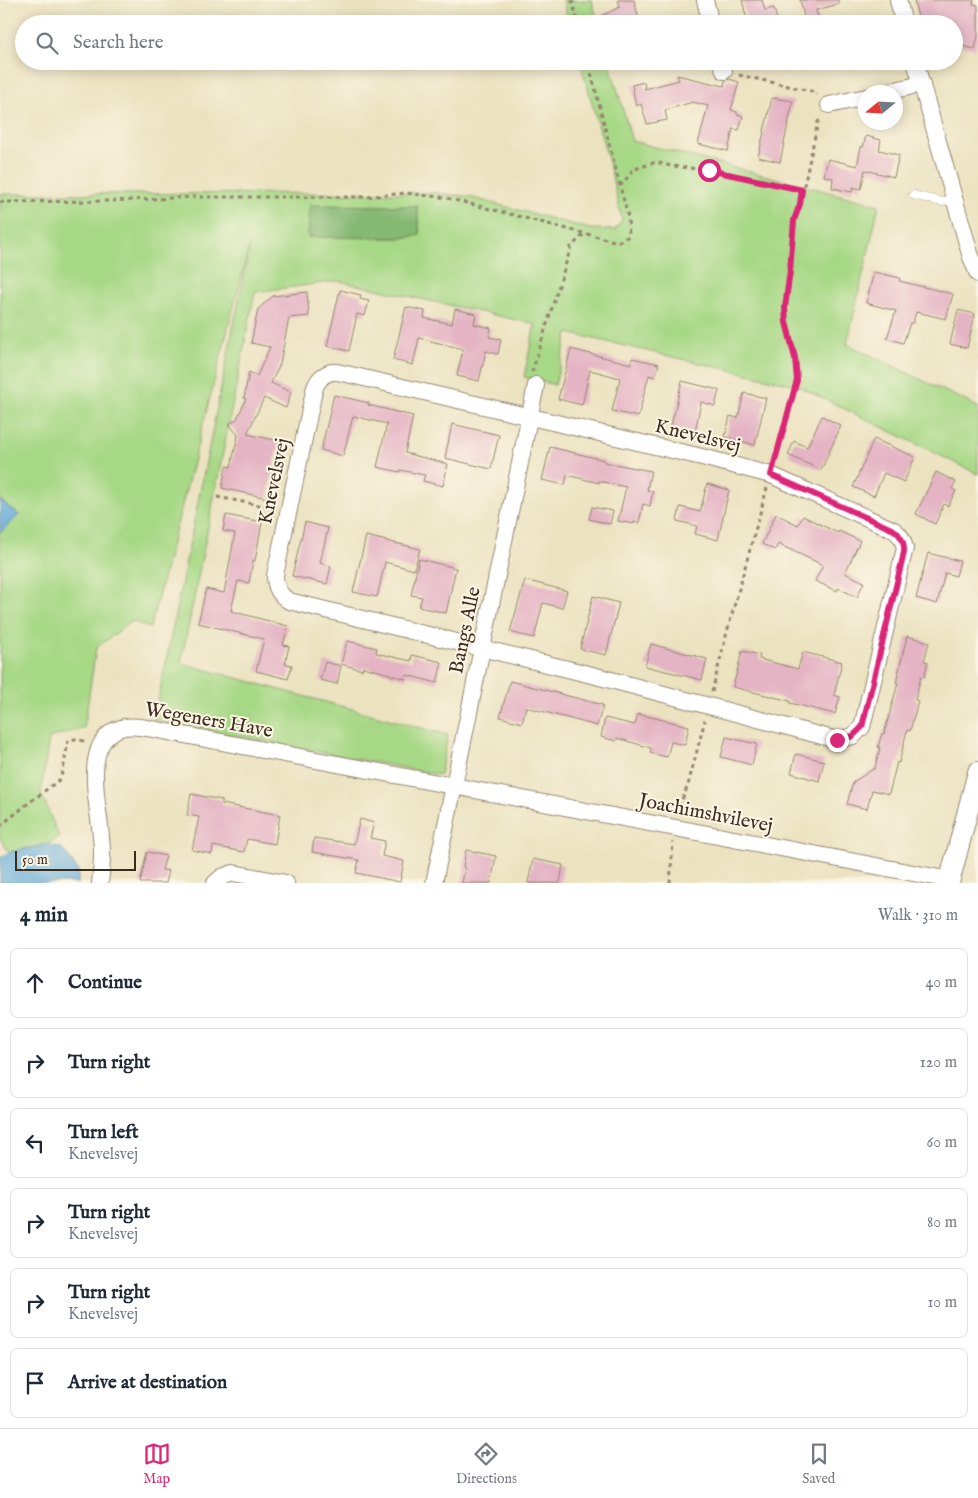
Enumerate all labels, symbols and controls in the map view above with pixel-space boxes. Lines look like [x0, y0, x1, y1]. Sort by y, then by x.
search box [15, 15, 963, 70]
icon: search [33, 29, 61, 57]
text: Search here [73, 31, 164, 55]
north arrow [858, 85, 903, 130]
route start [698, 159, 721, 182]
street label: Knevelsvej [652, 414, 743, 459]
street label: Knevelsvej [253, 436, 296, 527]
street label: Bangs Alle [444, 585, 487, 676]
street label: Wegeners Have [143, 697, 275, 744]
route end [826, 729, 849, 752]
street label: Joachimshvilevej [635, 788, 775, 839]
scale bar [15, 848, 136, 871]
text: 50 m [22, 851, 48, 869]
text: 4 min [20, 902, 68, 929]
text: Walk · 310 m [878, 906, 958, 926]
icon: ahead [21, 969, 49, 997]
text: Continue [68, 971, 142, 995]
text: 40 m [925, 973, 957, 993]
icon: right [21, 1049, 49, 1077]
text: Turn right [68, 1051, 150, 1075]
text: 120 m [920, 1053, 957, 1073]
text: Turn left [68, 1121, 139, 1145]
icon: left [21, 1129, 49, 1157]
text: 60 m [927, 1133, 957, 1153]
text: Knevelsvej [68, 1145, 138, 1165]
text: Turn right [68, 1201, 150, 1225]
icon: right [21, 1209, 49, 1237]
text: 80 m [927, 1213, 957, 1233]
text: Knevelsvej [68, 1225, 138, 1245]
text: Turn right [68, 1281, 150, 1305]
icon: right [21, 1289, 49, 1317]
text: 10 m [927, 1293, 957, 1313]
text: Knevelsvej [68, 1305, 138, 1325]
icon: arrive [21, 1369, 49, 1397]
text: Arrive at destination [68, 1371, 227, 1395]
tab: Map [143, 1440, 171, 1488]
tab: Directions [456, 1440, 517, 1488]
tab: Saved [802, 1440, 835, 1488]

